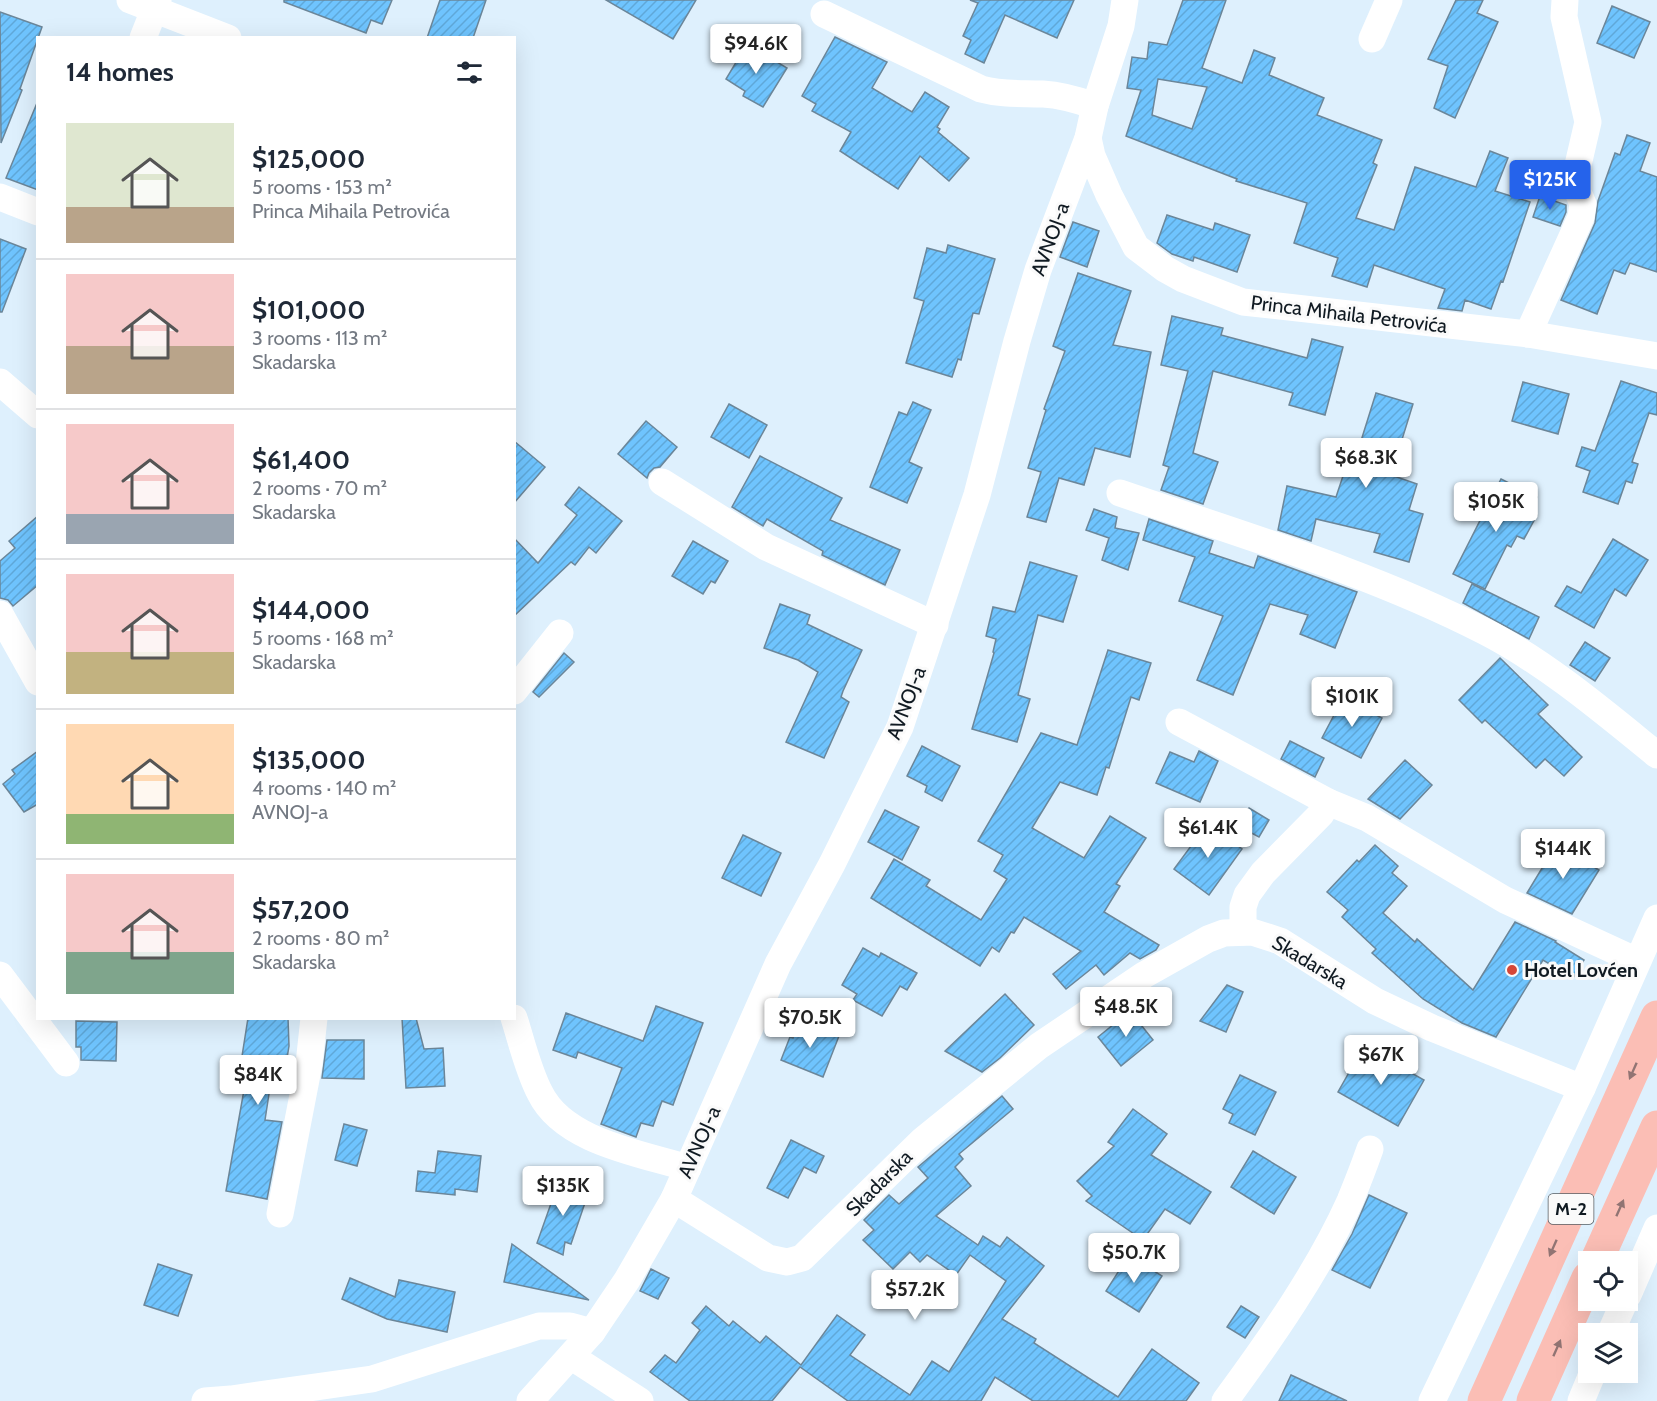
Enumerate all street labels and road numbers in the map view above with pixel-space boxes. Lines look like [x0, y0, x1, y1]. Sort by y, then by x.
street label: AVNOJ-a [1026, 199, 1074, 279]
street label: Princa Mihaila Petrovića [1249, 290, 1449, 338]
street label: AVNOJ-a [881, 663, 931, 743]
street label: Skadarska [1268, 930, 1352, 994]
street label: AVNOJ-a [673, 1102, 726, 1182]
street label: Skadarska [841, 1145, 917, 1221]
road number: M-2 [1548, 1194, 1594, 1224]

